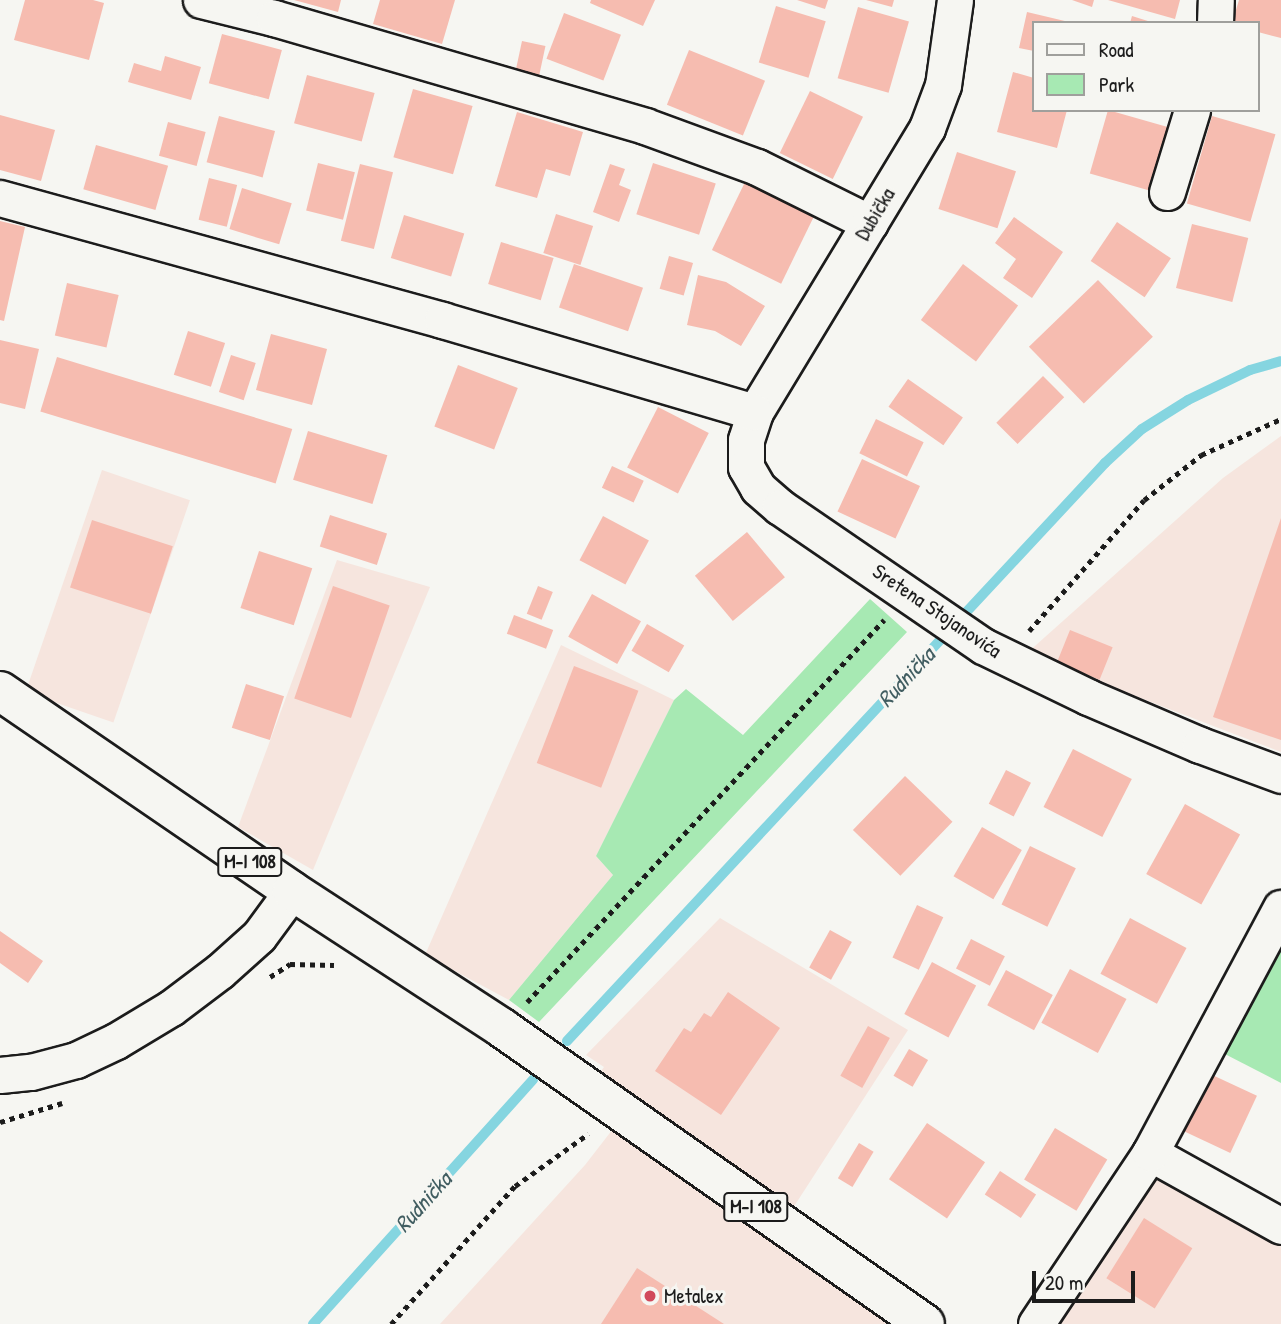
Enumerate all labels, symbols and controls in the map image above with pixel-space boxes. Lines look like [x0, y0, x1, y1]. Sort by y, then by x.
legend [1032, 21, 1260, 112]
text: Road [1099, 35, 1133, 64]
text: Park [1099, 70, 1134, 99]
street label: Dubička [850, 183, 900, 245]
street label: Sretena Stojanovića [868, 559, 1006, 663]
water label: Rudnička [871, 641, 941, 713]
road number: M-I 108 [217, 846, 283, 877]
water label: Rudnička [389, 1166, 457, 1238]
road number: M-I 108 [723, 1191, 789, 1222]
scale bar [1036, 1258, 1139, 1302]
text: 20 m [1045, 1268, 1083, 1297]
place label: Metalex [664, 1283, 724, 1309]
marker: Metalex [642, 1288, 658, 1304]

